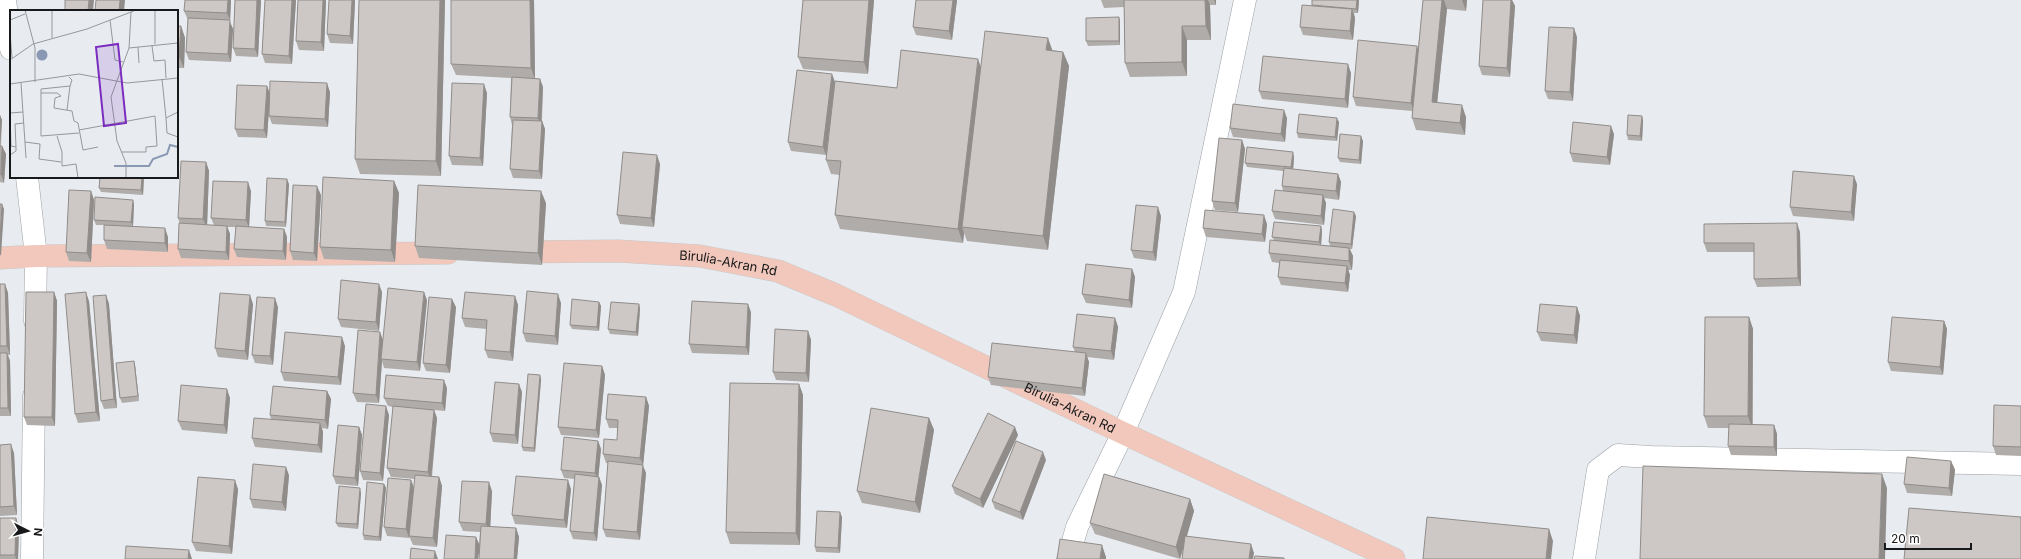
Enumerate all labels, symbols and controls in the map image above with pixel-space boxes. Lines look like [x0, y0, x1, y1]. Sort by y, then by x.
inset map [10, 10, 178, 178]
street label: Birulia-Akran Rd [679, 247, 779, 279]
street label: Birulia-Akran Rd [1022, 379, 1118, 436]
north arrow [8, 511, 48, 551]
scale bar [1885, 525, 1971, 551]
text: N [31, 527, 45, 537]
text: 20 m [1891, 531, 1920, 546]

